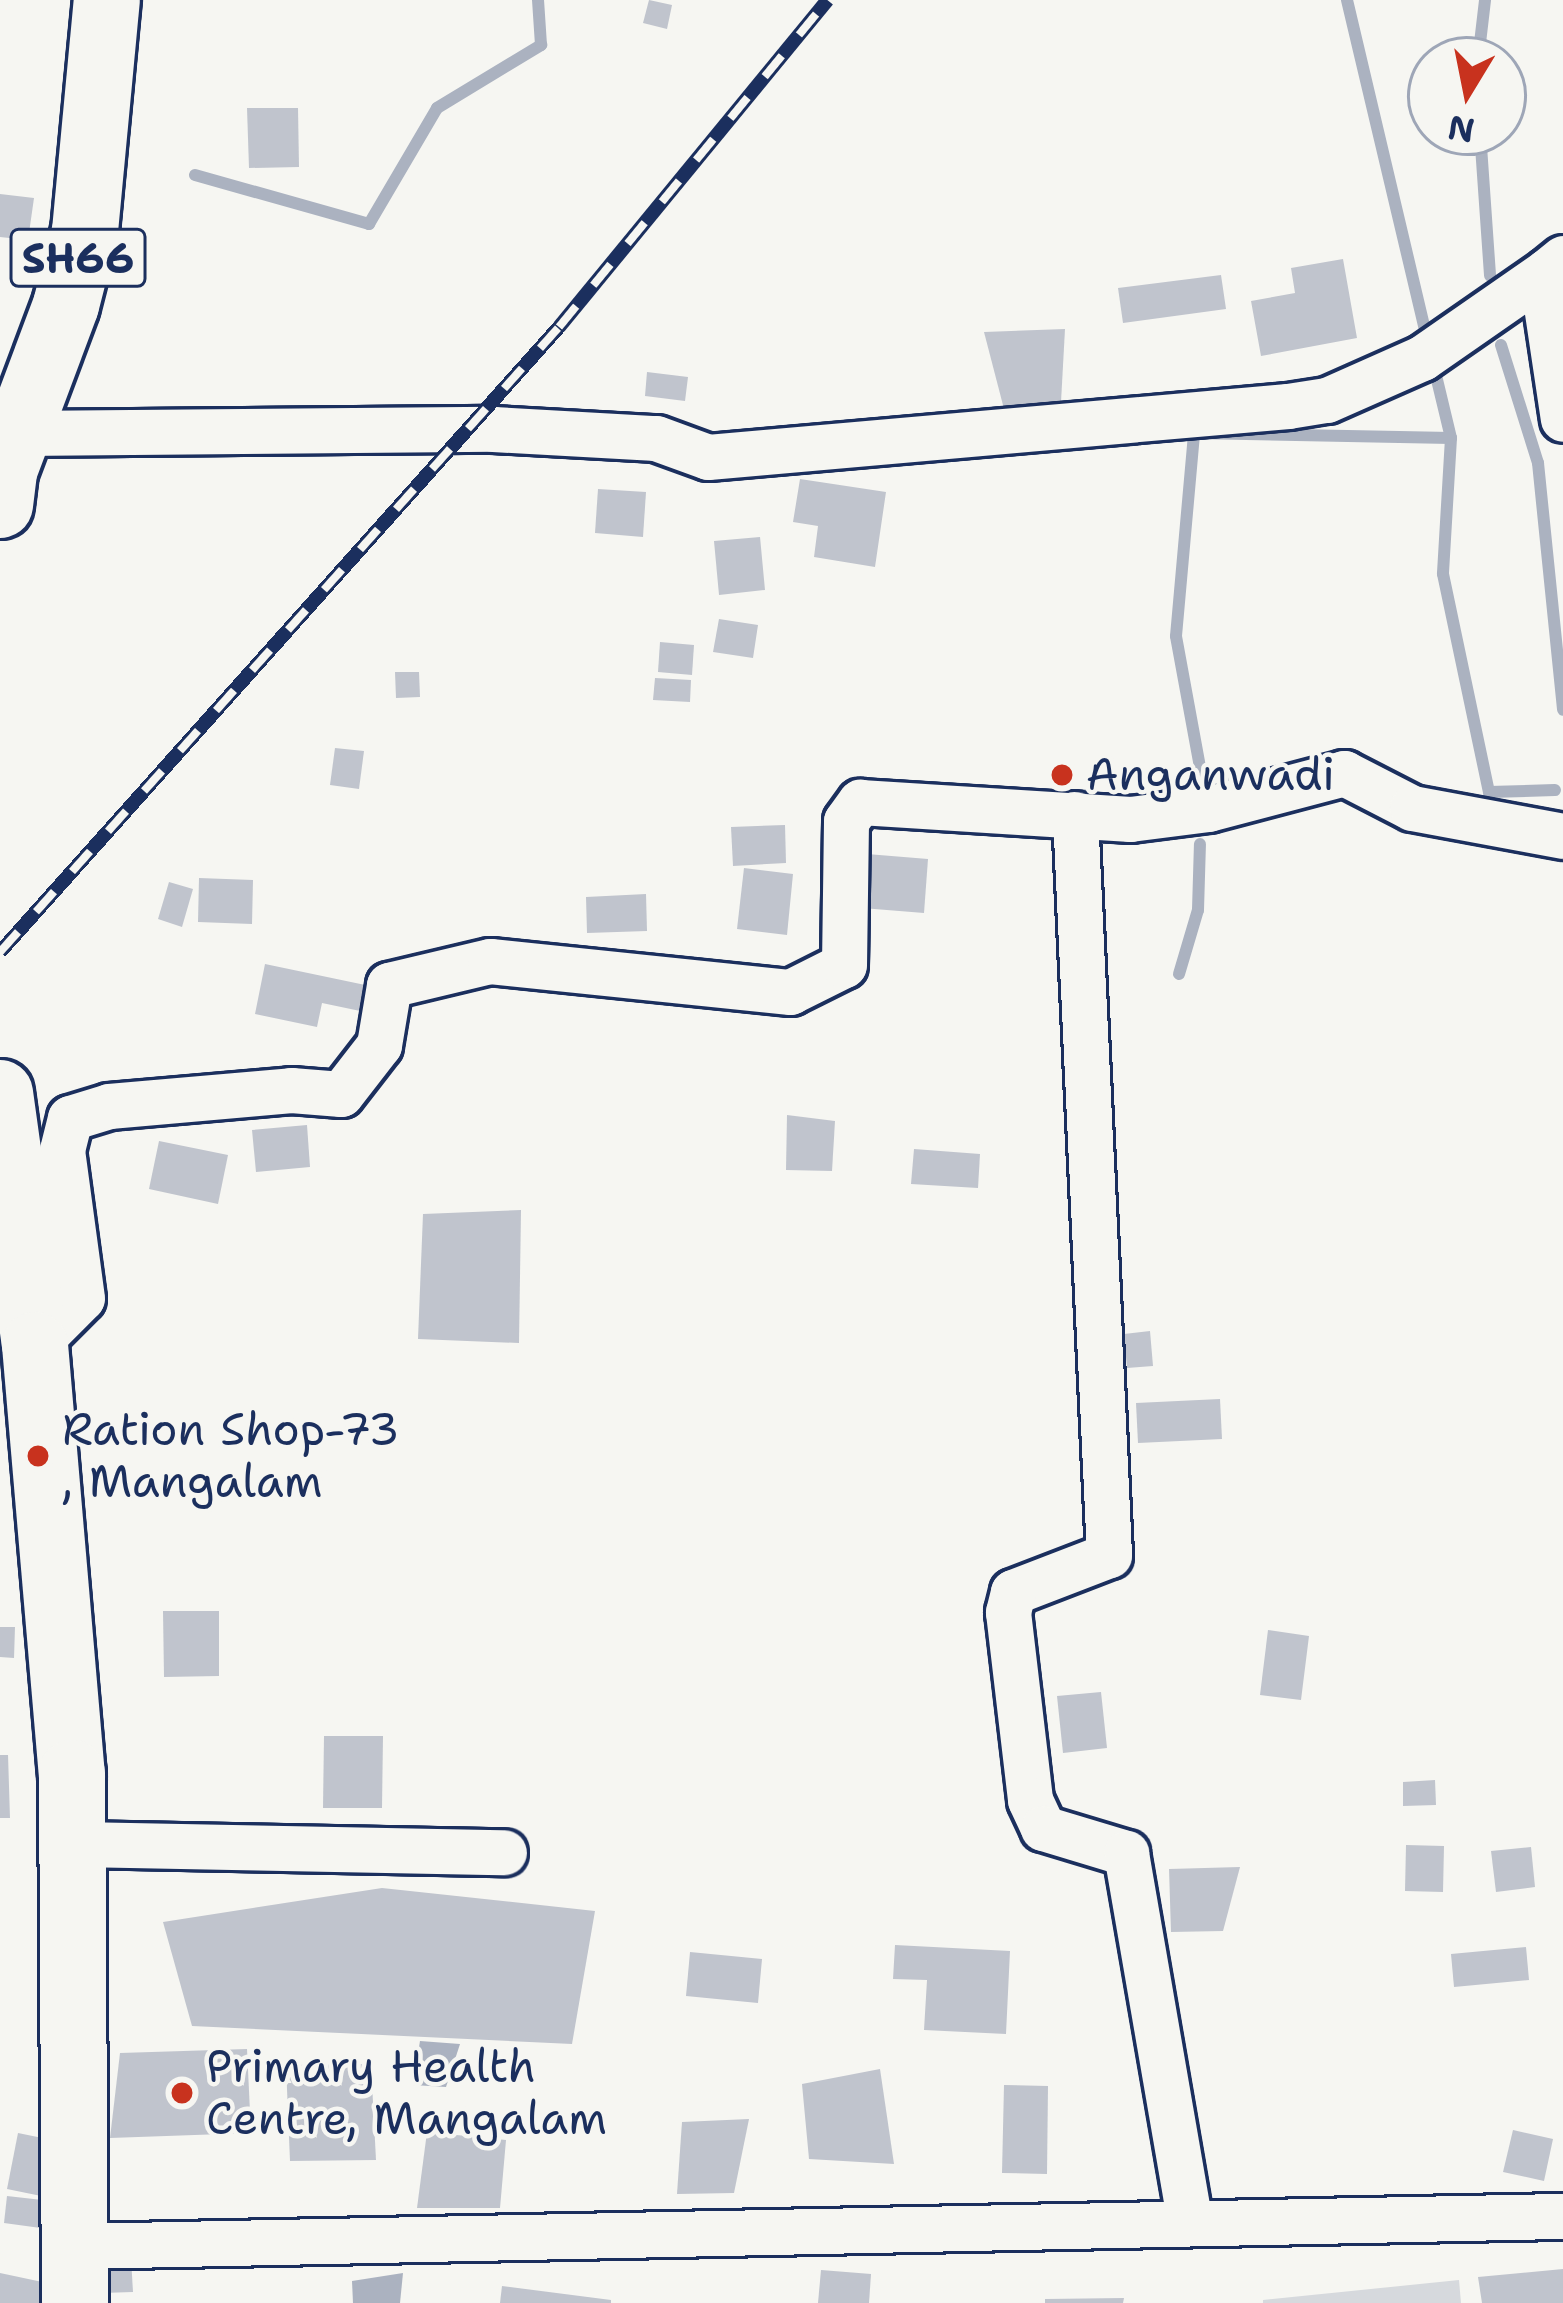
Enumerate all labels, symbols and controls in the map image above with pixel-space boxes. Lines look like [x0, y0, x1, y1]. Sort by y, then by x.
north arrow [1407, 36, 1527, 156]
text: N [1444, 105, 1478, 153]
road number: SH66 [9, 222, 147, 294]
place label: Anganwadi [1086, 748, 1335, 802]
marker: Anganwadi [1049, 762, 1075, 788]
place label: Ration Shop-73 , Mangalam [62, 1403, 400, 1509]
marker: Ration Shop-73 , Mangalam [25, 1443, 51, 1469]
place label: Primary Health Centre, Mangalam [206, 2040, 607, 2146]
marker: Primary Health Centre, Mangalam [169, 2080, 195, 2106]

